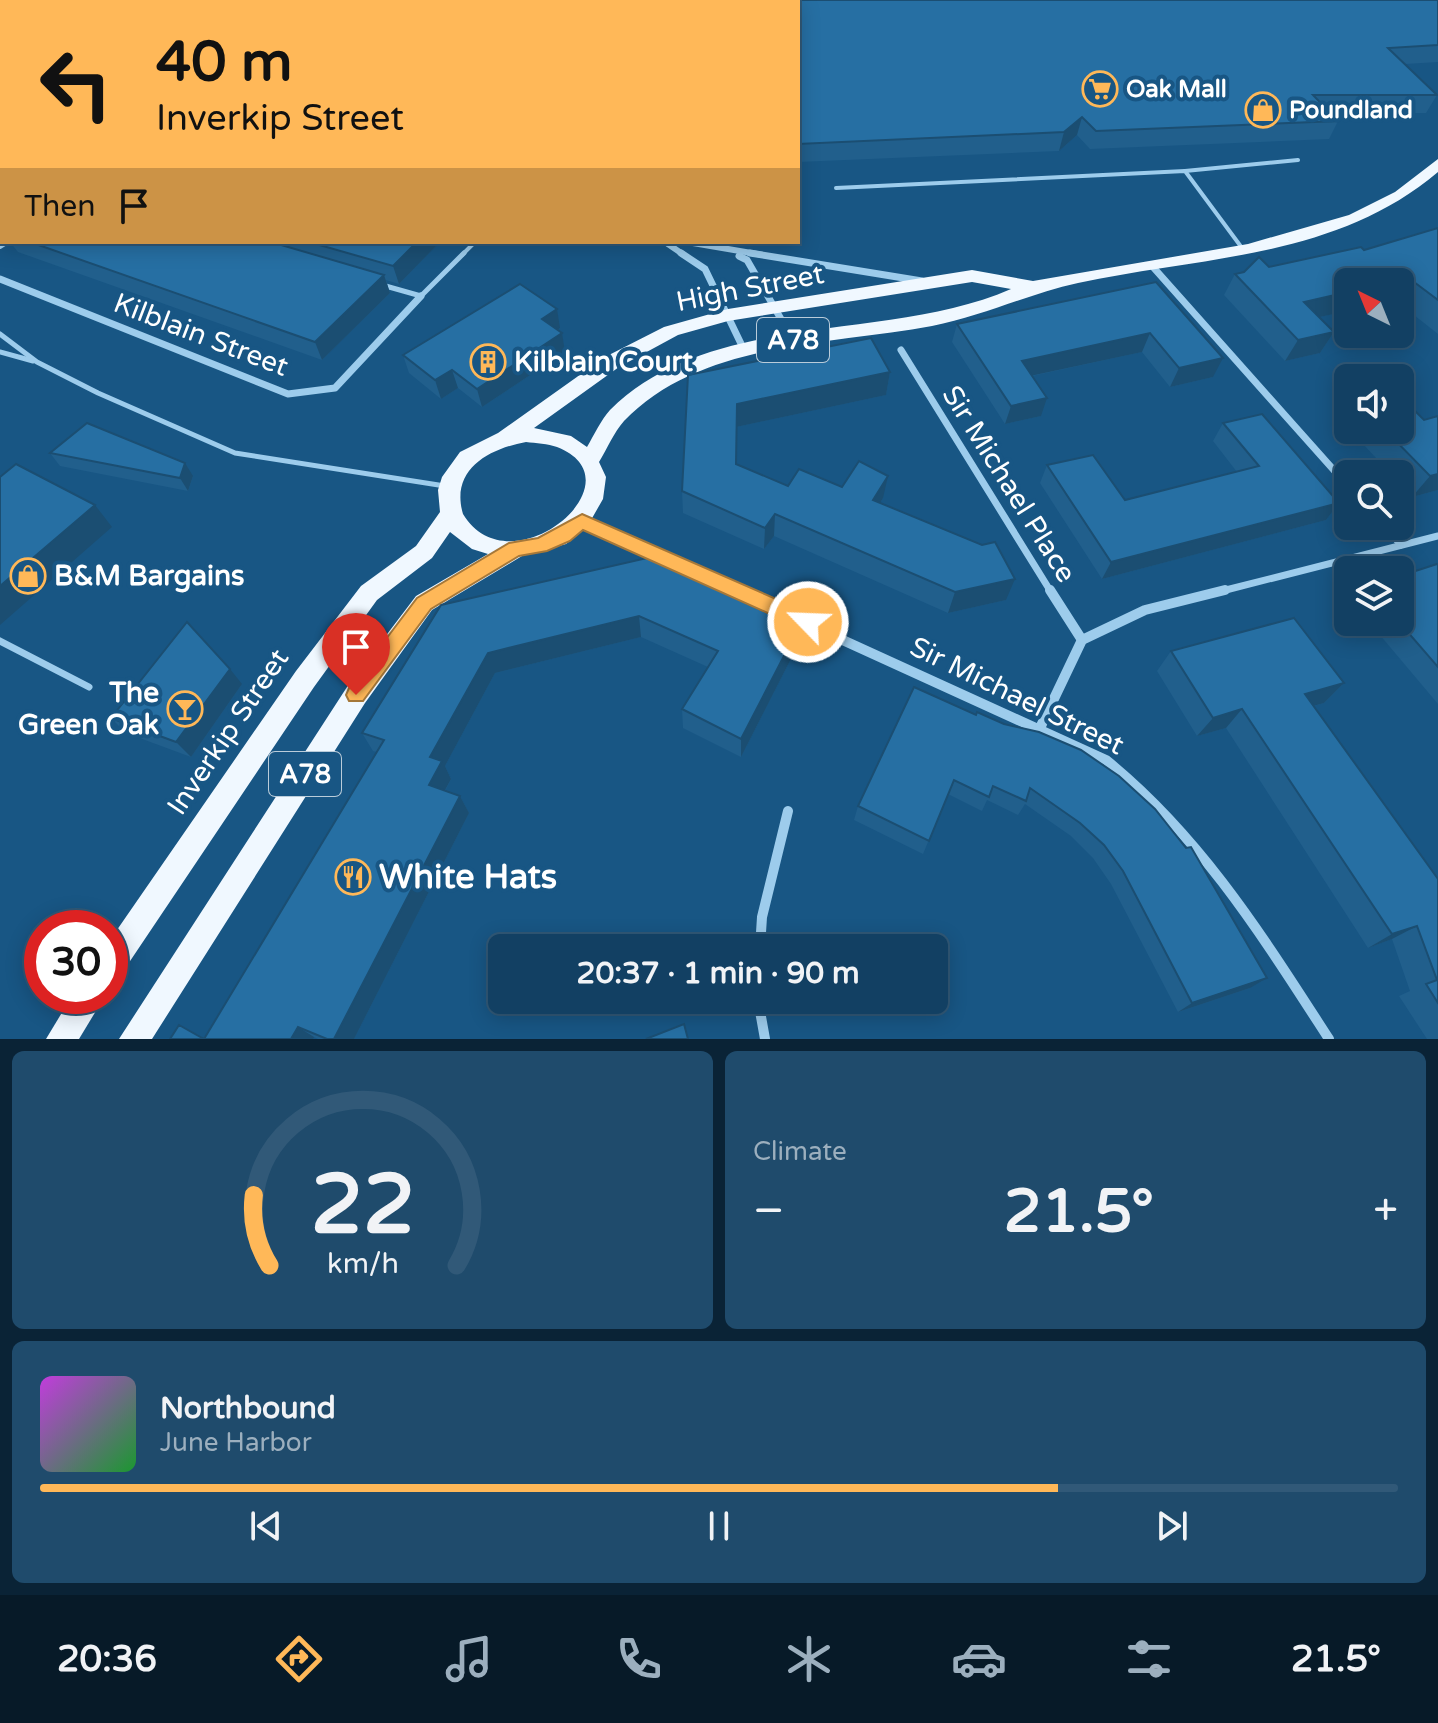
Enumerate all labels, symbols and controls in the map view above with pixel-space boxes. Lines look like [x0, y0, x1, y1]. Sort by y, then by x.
text: 40 m [156, 29, 292, 96]
icon: left [24, 32, 128, 136]
supermarket icon: Oak Mall [1081, 70, 1119, 108]
place label: Oak Mall [1126, 75, 1227, 104]
shop icon: Poundland [1244, 91, 1282, 129]
place label: Poundland [1289, 96, 1413, 125]
text: Inverkip Street [156, 97, 404, 140]
icon: arrive [112, 184, 156, 228]
text: Then [24, 188, 96, 225]
street label: High Street [673, 257, 827, 319]
north arrow [1334, 268, 1414, 348]
map controls [1334, 268, 1414, 636]
street label: Kilblain Street [109, 286, 293, 384]
road number: A78 [757, 318, 829, 362]
building icon: Kilblain Court [469, 343, 507, 381]
place label: Kilblain Court [514, 345, 693, 379]
button: sound [1334, 364, 1414, 444]
street label: Sir Michael Place [935, 379, 1083, 589]
button: search [1334, 460, 1414, 540]
button: layers [1334, 556, 1414, 636]
shop icon: B&M Bargains [9, 557, 47, 595]
place label: B&M Bargains [54, 559, 245, 593]
position arrow [766, 580, 850, 664]
pin [322, 613, 390, 695]
icon: arrive [334, 625, 378, 669]
street label: Sir Michael Street [905, 630, 1130, 763]
street label: Inverkip Street [160, 642, 296, 821]
place label: The Green Oak [18, 676, 159, 742]
bar icon: The Green Oak [166, 690, 204, 728]
road number: A78 [269, 752, 341, 796]
place label: White Hats [379, 857, 557, 898]
restaurant icon: White Hats [334, 858, 372, 896]
speed limit sign: 30 [24, 910, 128, 1014]
text: 20:37 · 1 min · 90 m [577, 955, 859, 992]
text: Climate [753, 1136, 847, 1167]
text: 22 [310, 1156, 415, 1256]
text: 21.5° [1004, 1176, 1154, 1248]
text: − [753, 1185, 784, 1238]
text: + [1373, 1185, 1398, 1238]
text: km/h [327, 1247, 398, 1281]
text: Northbound [160, 1390, 336, 1427]
text: June Harbor [160, 1427, 312, 1458]
icon: previous [244, 1504, 288, 1548]
icon: pause [697, 1504, 741, 1548]
icon: next [1150, 1504, 1194, 1548]
icon: directions [271, 1631, 327, 1687]
icon: music [441, 1631, 497, 1687]
icon: phone [611, 1631, 667, 1687]
icon: climate [781, 1631, 837, 1687]
icon: car [951, 1631, 1007, 1687]
icon: filters [1121, 1631, 1177, 1687]
text: 20:36 [57, 1638, 157, 1681]
text: 21.5° [1291, 1638, 1381, 1681]

